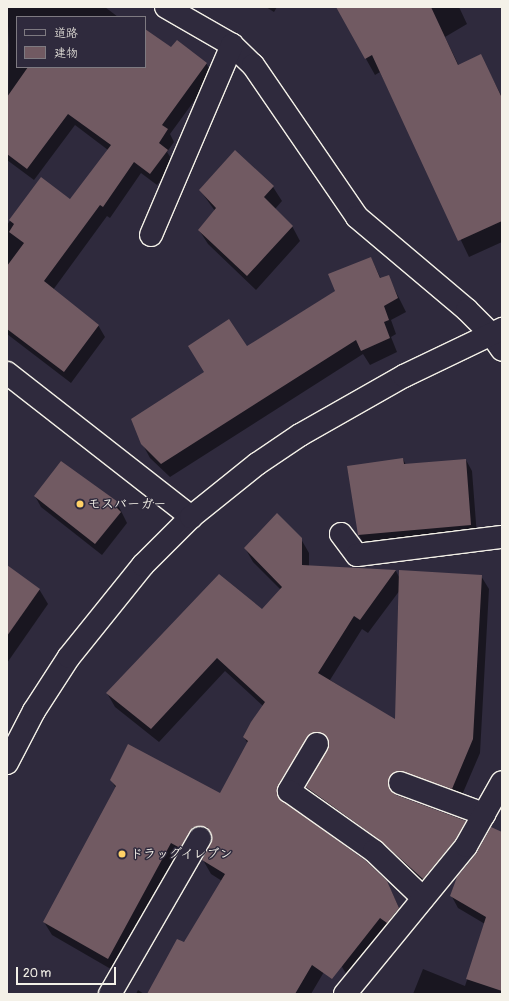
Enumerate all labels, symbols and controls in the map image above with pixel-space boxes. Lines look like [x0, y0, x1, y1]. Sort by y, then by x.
legend [16, 16, 146, 68]
text: 道路 [54, 26, 78, 41]
text: 建物 [54, 46, 78, 61]
place label: モスバーガー [88, 496, 166, 512]
marker: モスバーガー [75, 499, 85, 509]
place label: ドラッグイレブン [130, 846, 234, 862]
marker: ドラッグイレブン [117, 849, 127, 859]
scale bar [18, 959, 118, 985]
text: 20 m [23, 966, 51, 981]

